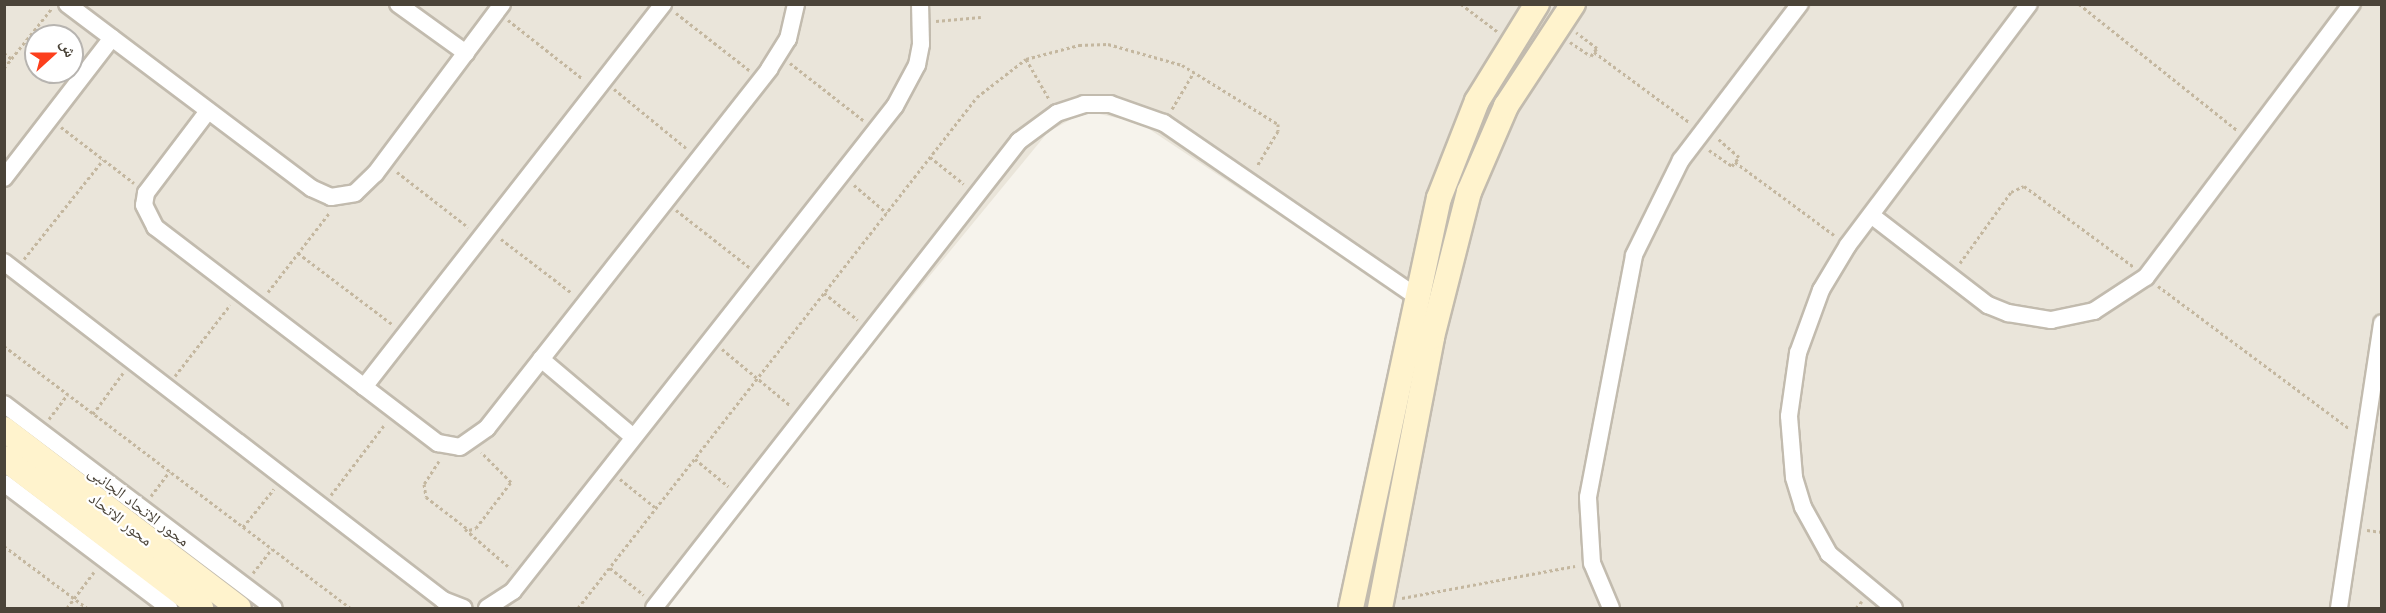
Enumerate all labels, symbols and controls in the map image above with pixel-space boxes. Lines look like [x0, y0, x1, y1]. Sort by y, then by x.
north arrow [24, 24, 84, 84]
text: ش [57, 37, 81, 60]
street label: محور الاتحاد الجانبى [85, 462, 193, 550]
street label: محور الاتحاد [86, 488, 156, 550]

